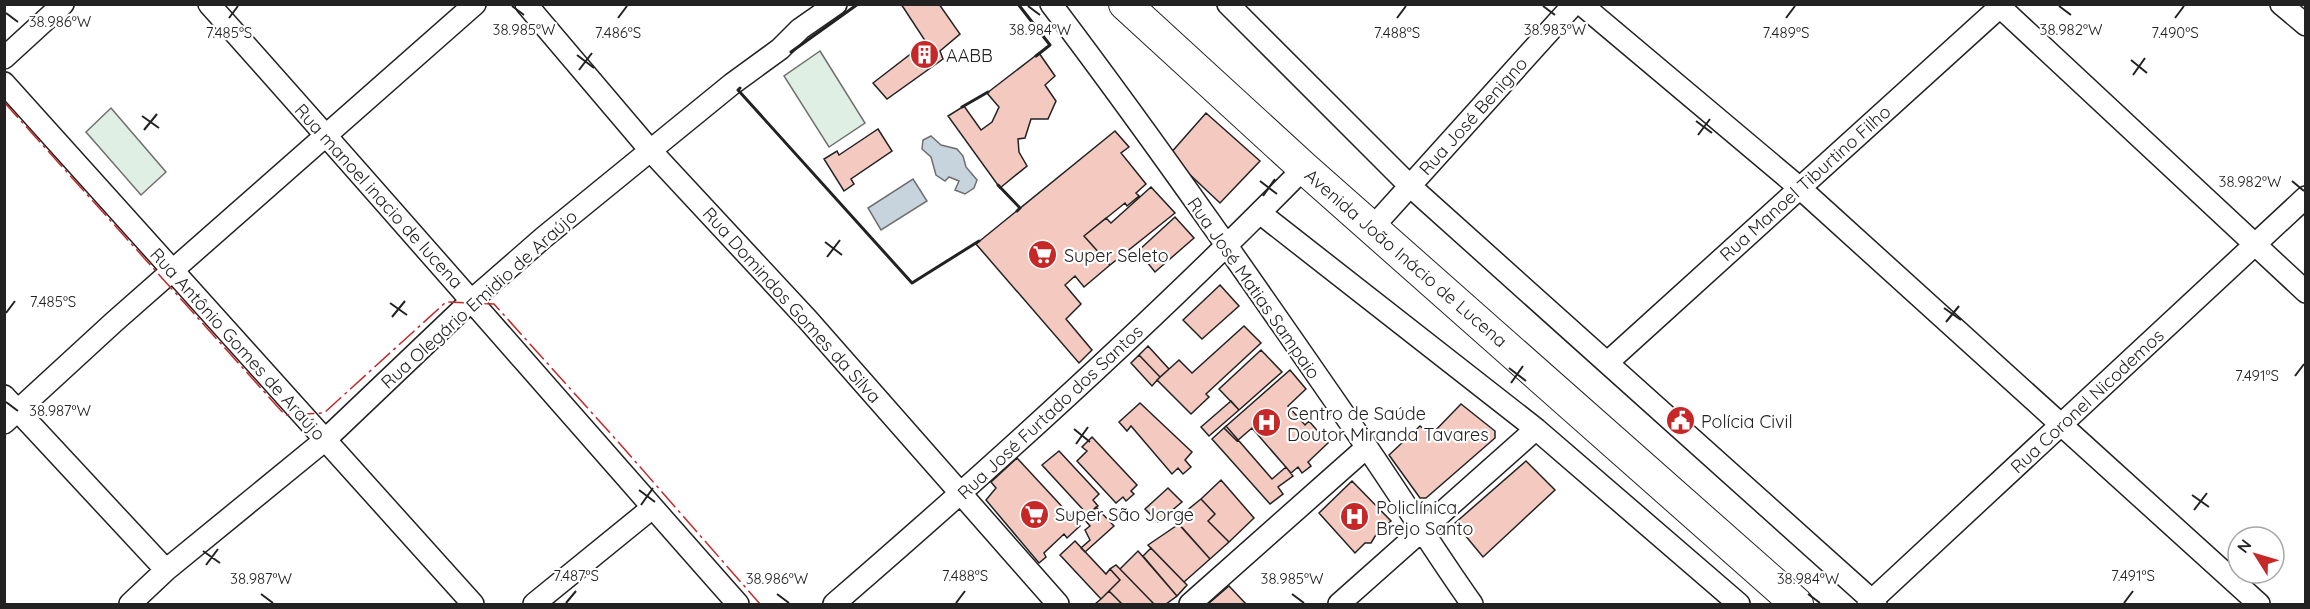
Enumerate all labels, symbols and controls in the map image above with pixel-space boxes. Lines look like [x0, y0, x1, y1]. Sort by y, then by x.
text: 38.986°W [29, 12, 92, 31]
text: 38.985°W [493, 20, 556, 39]
text: 38.984°W [1009, 20, 1072, 39]
text: 38.983°W [1524, 20, 1587, 39]
text: 38.982°W [2040, 20, 2103, 39]
text: 7.485°S [206, 23, 252, 42]
text: 7.486°S [595, 23, 641, 42]
text: 7.488°S [1374, 23, 1420, 42]
text: 7.489°S [1763, 23, 1809, 42]
text: 7.490°S [2151, 23, 2199, 42]
building icon: AABB [909, 39, 941, 71]
place label: AABB [946, 44, 993, 67]
street label: Rua José Benigno [1414, 52, 1532, 180]
street label: Rua manoel inacio de lucena [290, 99, 468, 293]
street label: Rua Manoel Tiburtino Filho [1715, 100, 1895, 266]
street label: Avenida João Inácio de Lucena [1300, 164, 1512, 352]
text: 38.982°W [2219, 172, 2282, 191]
street label: Rua José Matias Sampaio [1182, 193, 1326, 383]
street label: Rua Domindos Gomes da Silva [698, 202, 886, 408]
street label: Rua Olegário Emidio de Araújo [376, 205, 582, 393]
supermarket icon: Super Seleto [1027, 239, 1059, 271]
street label: Rua Antônio Gomes de Araújo [145, 243, 331, 445]
place label: Super Seleto [1064, 244, 1169, 267]
text: 7.485°S [30, 292, 76, 311]
street label: Rua José Furtado dos Santos [952, 320, 1148, 504]
street label: Rua Coronel Nicodemos [2005, 324, 2169, 478]
text: 7.491°S [2235, 366, 2279, 385]
text: 38.987°W [29, 401, 91, 420]
place label: Centro de Saúde Doutor Miranda Tavares [1287, 402, 1489, 446]
public building icon: Polícia Civil [1664, 405, 1696, 437]
hospital icon: Centro de Saúde Doutor Miranda Tavares [1250, 407, 1282, 439]
place label: Polícia Civil [1701, 410, 1793, 433]
place label: Policlínica Brejo Santo [1376, 496, 1473, 540]
supermarket icon: Super São Jorge [1018, 498, 1050, 530]
hospital icon: Policlínica Brejo Santo [1339, 501, 1371, 533]
place label: Super São Jorge [1055, 503, 1194, 526]
north arrow [2226, 525, 2286, 585]
text: N [2232, 535, 2256, 557]
text: 7.487°S [553, 566, 599, 585]
text: 7.488°S [942, 566, 988, 585]
text: 7.491°S [2111, 566, 2155, 585]
text: 38.987°W [230, 569, 292, 588]
text: 38.986°W [746, 569, 809, 588]
text: 38.985°W [1261, 569, 1324, 588]
text: 38.984°W [1777, 569, 1840, 588]

